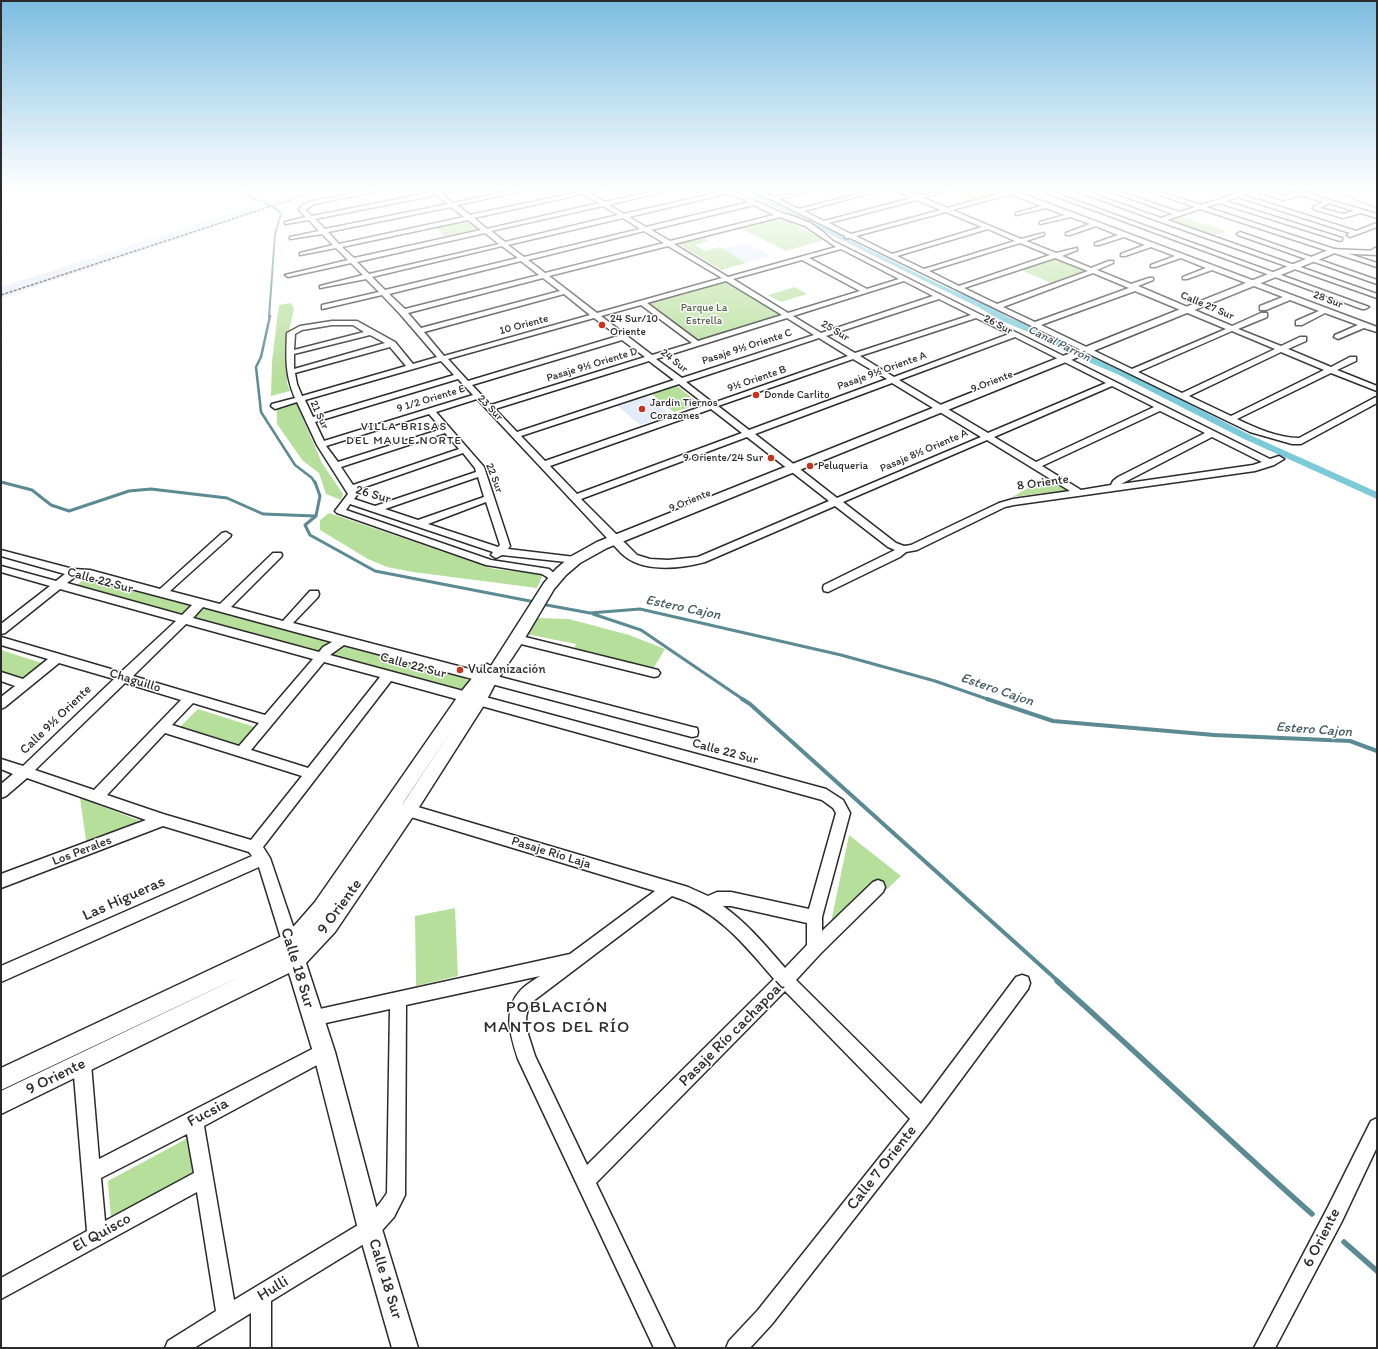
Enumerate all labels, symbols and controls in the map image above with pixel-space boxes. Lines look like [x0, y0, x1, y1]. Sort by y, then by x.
street label: 28 Sur [1311, 288, 1345, 312]
street label: Calle 27 Sur [1178, 289, 1236, 323]
park label: Parque La Estrella [681, 301, 727, 327]
street label: 10 Oriente [498, 312, 550, 338]
place label: 24 Sur/10 Oriente [610, 312, 658, 338]
street label: 26 Sur [981, 312, 1015, 338]
street label: 25 Sur [818, 317, 852, 345]
marker: 24 Sur/10 Oriente [597, 320, 607, 330]
water label: Canal Parrón [1025, 323, 1093, 365]
street label: Pasaje 9½ Oriente C [700, 326, 794, 368]
street label: Pasaje 9½ Oriente D [545, 345, 639, 385]
street label: 24 Sur [658, 346, 690, 376]
street label: Pasaje 9½ Oriente A [836, 349, 928, 393]
street label: 9½ Oriente B [726, 363, 788, 395]
street label: 9 Oriente [969, 368, 1015, 396]
street label: 9 1/2 Oriente E [395, 382, 467, 416]
place label: Donde Carlito [764, 388, 830, 402]
marker: Donde Carlito [751, 390, 761, 400]
street label: 23 Sur [475, 392, 505, 424]
place label: Jardín Tiernos Corazones [650, 396, 718, 422]
street label: 21 Sur [307, 399, 331, 431]
marker: Jardín Tiernos Corazones [637, 404, 647, 414]
district label: VILLA BRISAS DEL MAULE NORTE [346, 420, 462, 448]
street label: Pasaje 8½ Oriente A [878, 427, 970, 475]
place label: 9 Oriente/24 Sur [683, 451, 763, 465]
marker: 9 Oriente/24 Sur [766, 453, 776, 463]
place label: Peluqueria [818, 459, 868, 473]
street label: 22 Sur [482, 461, 506, 495]
marker: Peluqueria [805, 461, 815, 471]
street label: 8 Oriente [1016, 472, 1070, 494]
street label: 26 Sur [353, 482, 393, 508]
street label: 9 Oriente [667, 487, 713, 515]
street label: Calle 22 Sur [65, 565, 135, 597]
water label: Estero Cajon [644, 592, 722, 624]
street label: Calle 22 Sur [378, 650, 448, 682]
place label: Vulcanización [468, 662, 546, 678]
marker: Vulcanización [455, 665, 465, 675]
street label: Chaguillo [107, 666, 163, 696]
water label: Estero Cajon [958, 670, 1036, 710]
street label: Calle 9½ Oriente [17, 682, 95, 758]
water label: Estero Cajon [1275, 719, 1353, 741]
street label: Calle 22 Sur [690, 736, 760, 768]
street label: Los Perales [50, 833, 114, 869]
street label: Pasaje Río Laja [509, 834, 593, 872]
street label: Las Higueras [80, 872, 168, 926]
street label: 9 Oriente [313, 876, 367, 938]
street label: Calle 18 Sur [276, 926, 318, 1010]
street label: Pasaje Río cachapoal [675, 977, 789, 1091]
district label: POBLACIÓN MANTOS DEL RÍO [484, 998, 630, 1038]
street label: 9 Oriente [23, 1054, 89, 1100]
street label: Fucsia [184, 1094, 232, 1132]
street label: Calle 7 Oriente [843, 1122, 921, 1214]
street label: 6 Oriente [1299, 1205, 1345, 1271]
street label: El Quisco [69, 1209, 135, 1257]
street label: Calle 18 Sur [364, 1237, 406, 1321]
street label: Hulli [254, 1272, 292, 1306]

